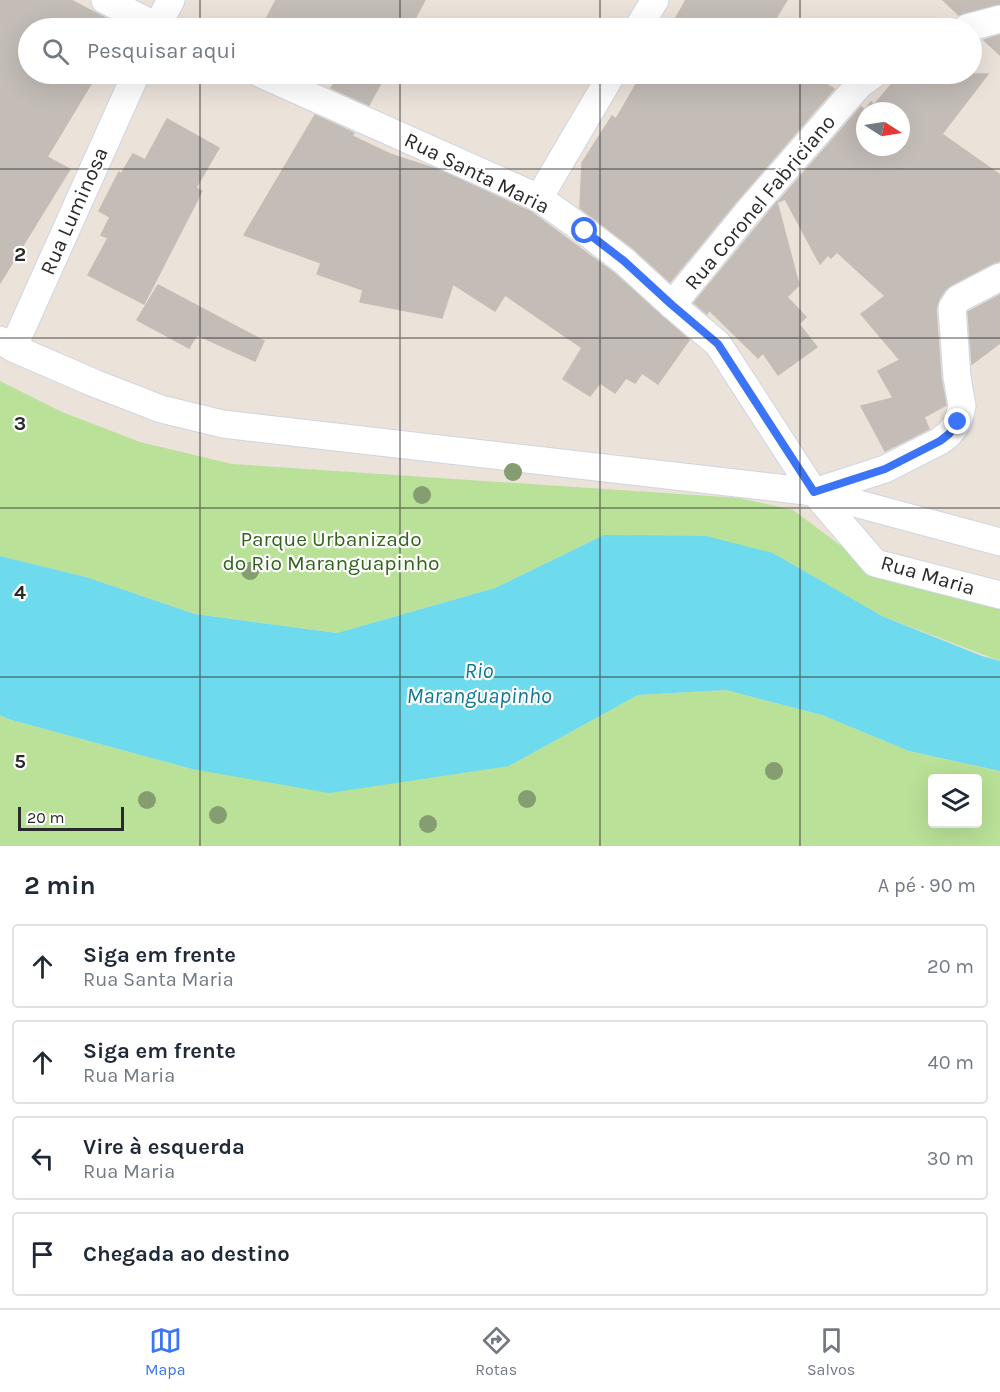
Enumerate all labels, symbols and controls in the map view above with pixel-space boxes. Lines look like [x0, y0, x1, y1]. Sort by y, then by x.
search box [18, 18, 982, 84]
icon: search [39, 35, 72, 68]
text: Pesquisar aqui [87, 38, 236, 64]
north arrow [856, 102, 910, 156]
street label: Rua Coronel Fabriciano [680, 110, 840, 294]
street label: Rua Santa Maria [401, 128, 553, 218]
street label: Rua Luminosa [35, 143, 113, 279]
route start [571, 217, 597, 243]
text: 2 [14, 243, 26, 266]
route end [944, 408, 970, 434]
text: 3 [14, 412, 26, 435]
park label: Parque Urbanizado do Rio Maranguapinho [222, 527, 440, 575]
street label: Rua Maria [878, 550, 978, 600]
text: 4 [14, 581, 26, 604]
water label: Rio Maranguapinho [406, 658, 552, 709]
text: 5 [14, 750, 26, 773]
map controls [928, 774, 982, 828]
button: layers [928, 774, 982, 828]
scale bar [18, 804, 124, 832]
text: 20 m [27, 808, 65, 827]
text: 2 min [24, 870, 96, 901]
text: A pé · 90 m [878, 874, 976, 897]
text: Siga em frente [83, 942, 236, 968]
icon: ahead [26, 950, 59, 983]
text: 20 m [927, 955, 974, 978]
text: Rua Santa Maria [83, 968, 234, 991]
text: Siga em frente [83, 1038, 236, 1064]
icon: ahead [26, 1046, 59, 1079]
text: 40 m [928, 1051, 974, 1074]
text: Rua Maria [83, 1064, 175, 1087]
text: Vire à esquerda [83, 1134, 245, 1160]
icon: left [26, 1142, 59, 1175]
text: 30 m [927, 1147, 974, 1170]
text: Rua Maria [83, 1160, 175, 1183]
icon: arrive [26, 1238, 59, 1271]
text: Chegada ao destino [83, 1241, 290, 1267]
tab: Mapa [145, 1324, 185, 1379]
tab: Rotas [475, 1324, 517, 1379]
tab: Salvos [807, 1324, 855, 1379]

